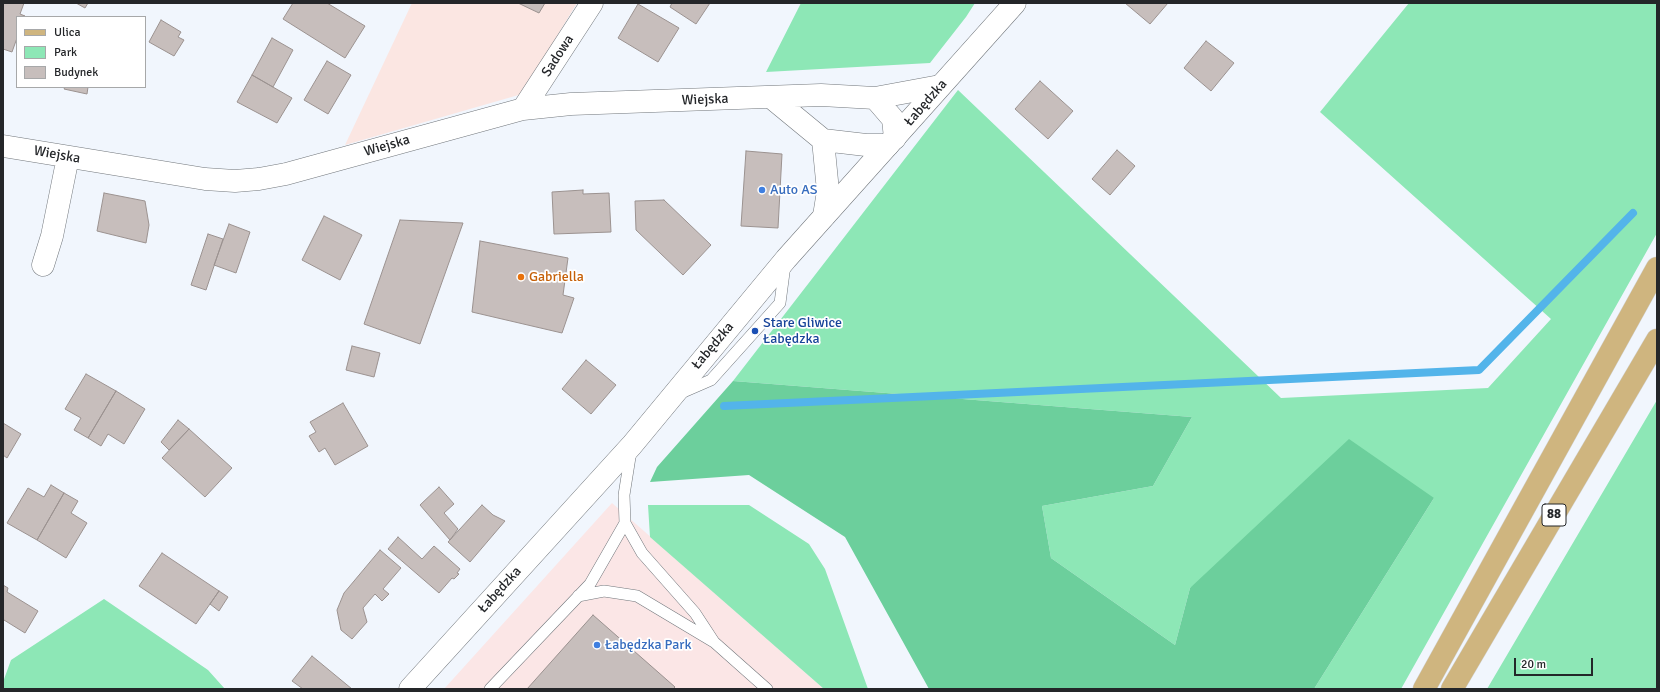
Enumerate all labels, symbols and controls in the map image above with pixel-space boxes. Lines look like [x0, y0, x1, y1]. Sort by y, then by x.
legend [16, 16, 146, 88]
text: Ulica [54, 25, 81, 40]
street label: Sadowa [538, 32, 578, 80]
text: Park [54, 45, 77, 60]
text: Budynek [54, 65, 98, 80]
street label: Łabędzka [901, 76, 951, 130]
street label: Wiejska [681, 91, 729, 109]
street label: Wiejska [362, 131, 412, 161]
street label: Wiejska [32, 143, 82, 167]
place label: Auto AS [770, 182, 818, 198]
marker: Auto AS [757, 185, 767, 195]
place label: Gabriella [529, 269, 584, 285]
marker: Gabriella [516, 272, 526, 282]
place label: Stare Gliwice Łabędzka [763, 315, 842, 348]
street label: Łabędzka [688, 319, 738, 373]
marker: Stare Gliwice Łabędzka [750, 326, 760, 336]
road number: 88 [1542, 504, 1566, 526]
street label: Łabędzka [475, 563, 525, 617]
place label: Łabędzka Park [605, 637, 692, 653]
marker: Łabędzka Park [592, 640, 602, 650]
scale bar [1516, 650, 1595, 676]
text: 20 m [1521, 657, 1546, 672]

